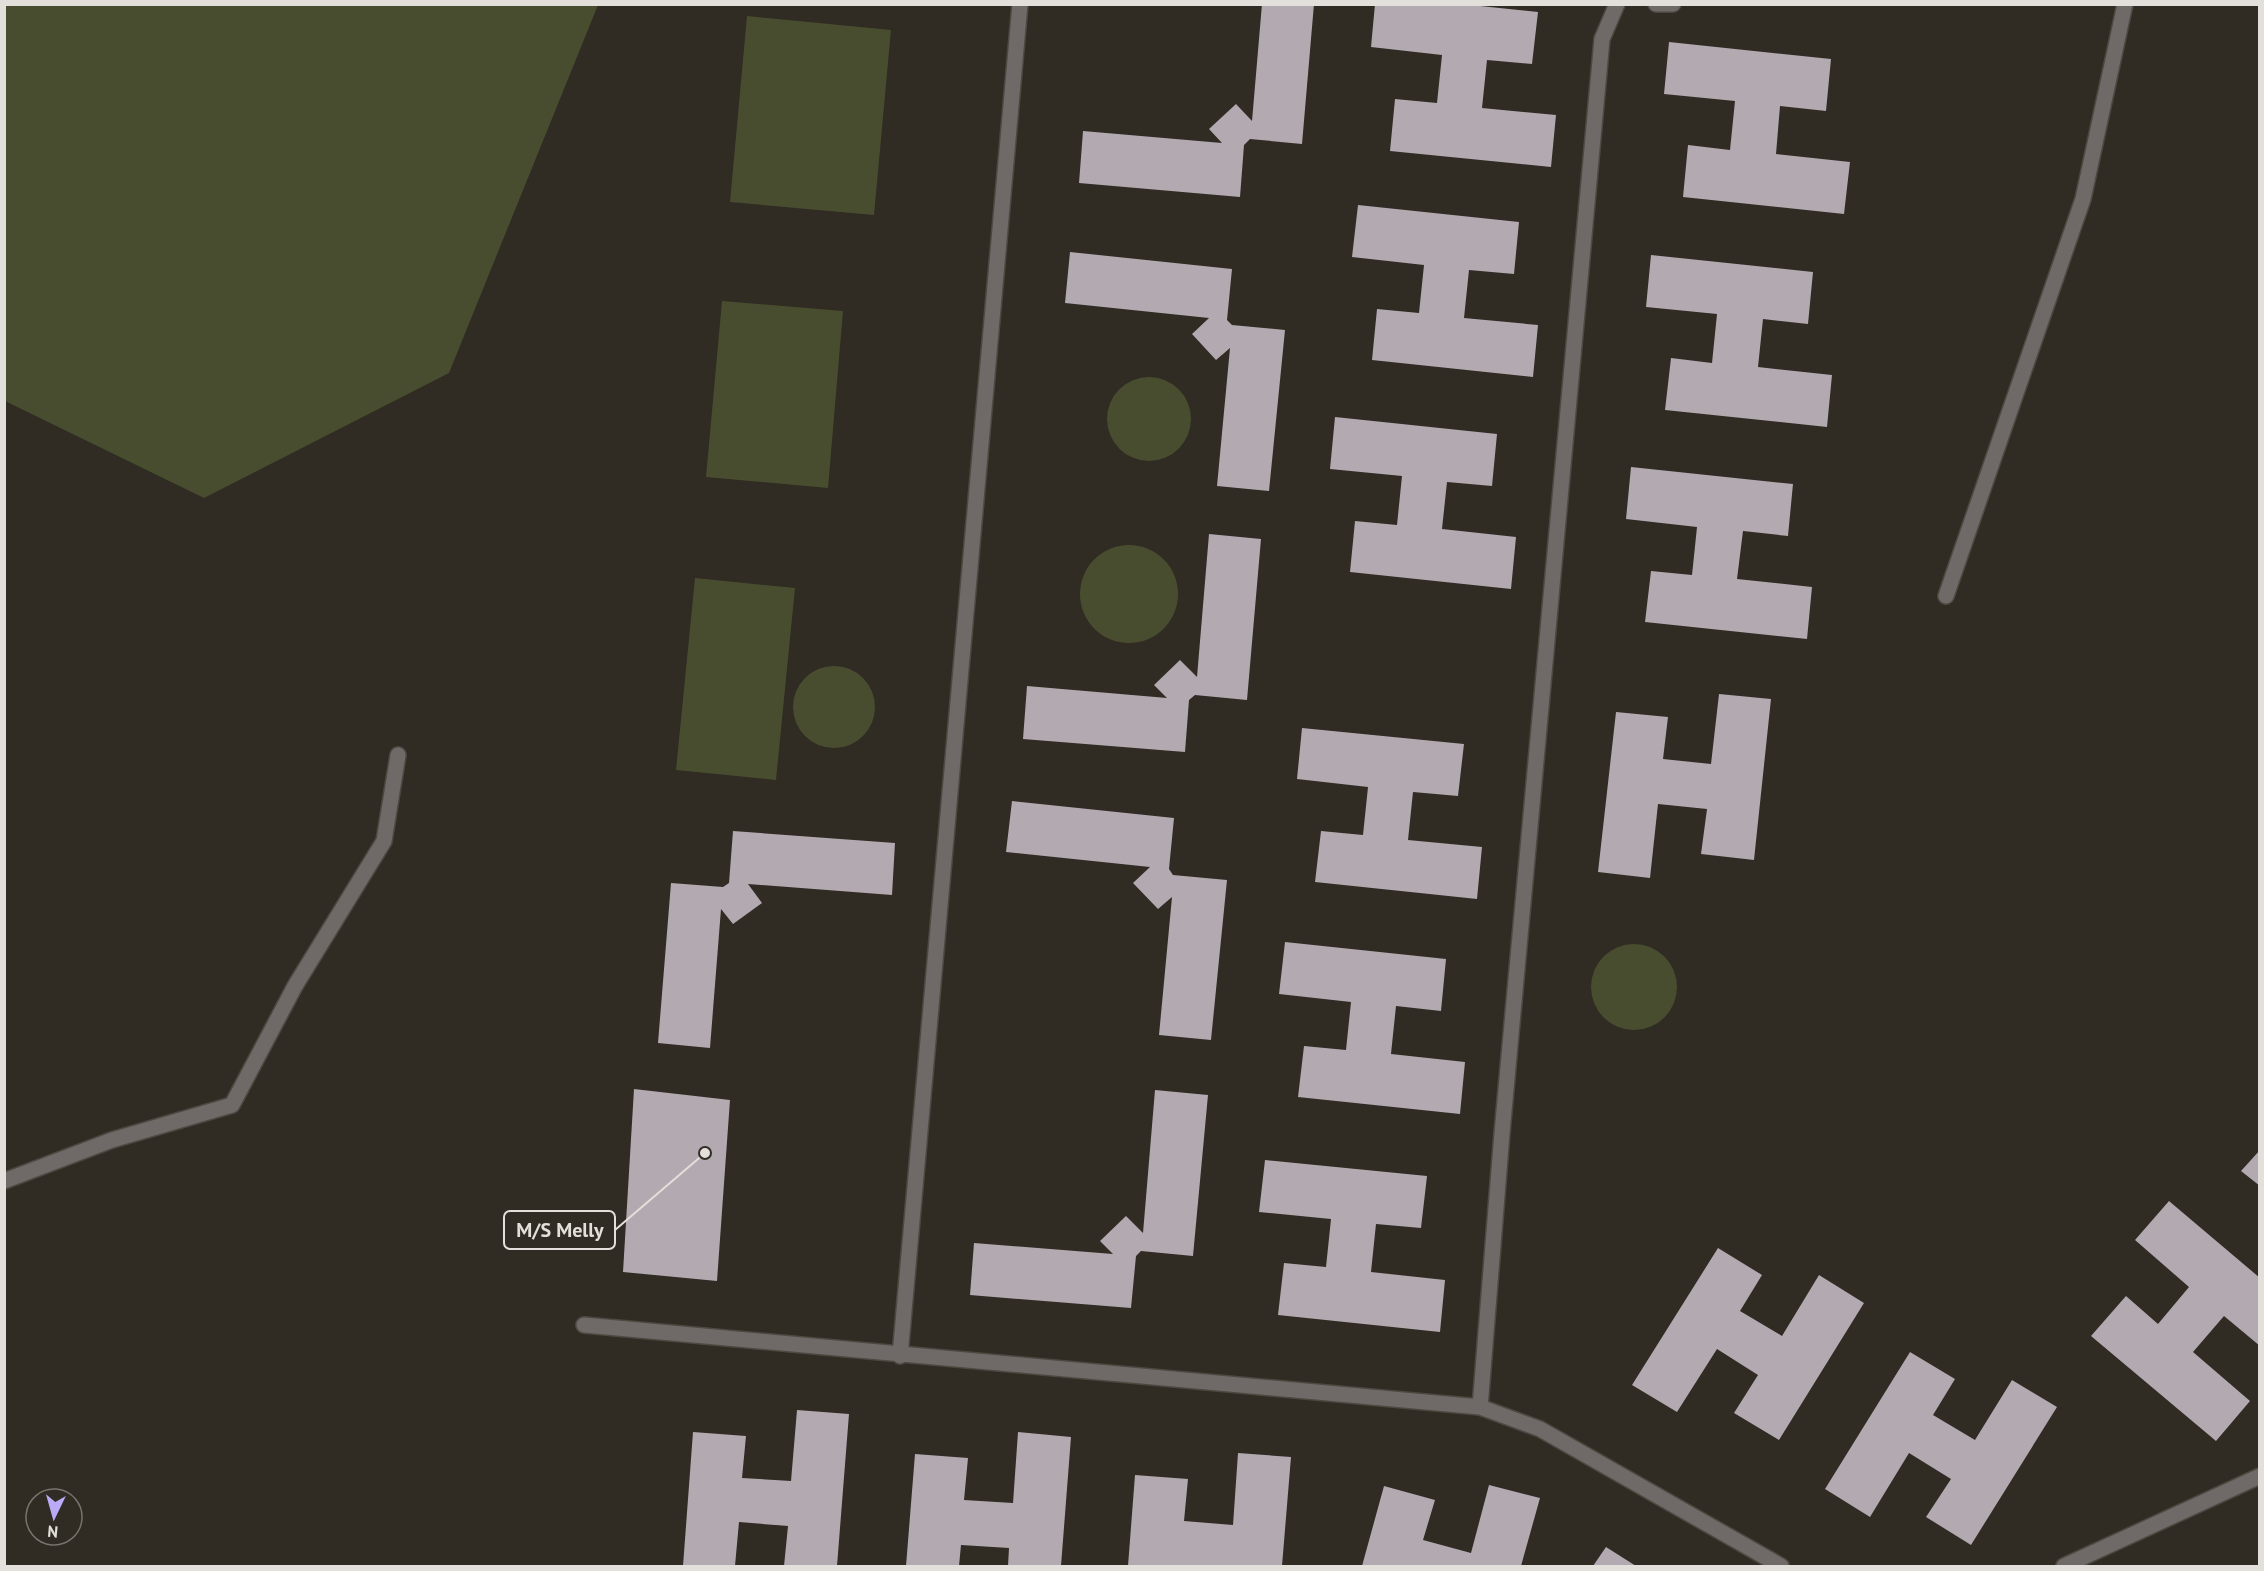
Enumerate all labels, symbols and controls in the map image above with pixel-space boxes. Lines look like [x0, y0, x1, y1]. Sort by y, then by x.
callout: M/S Melly [504, 1211, 615, 1249]
text: M/S Melly [516, 1217, 604, 1243]
north arrow [24, 1487, 84, 1547]
text: N [47, 1522, 59, 1542]

